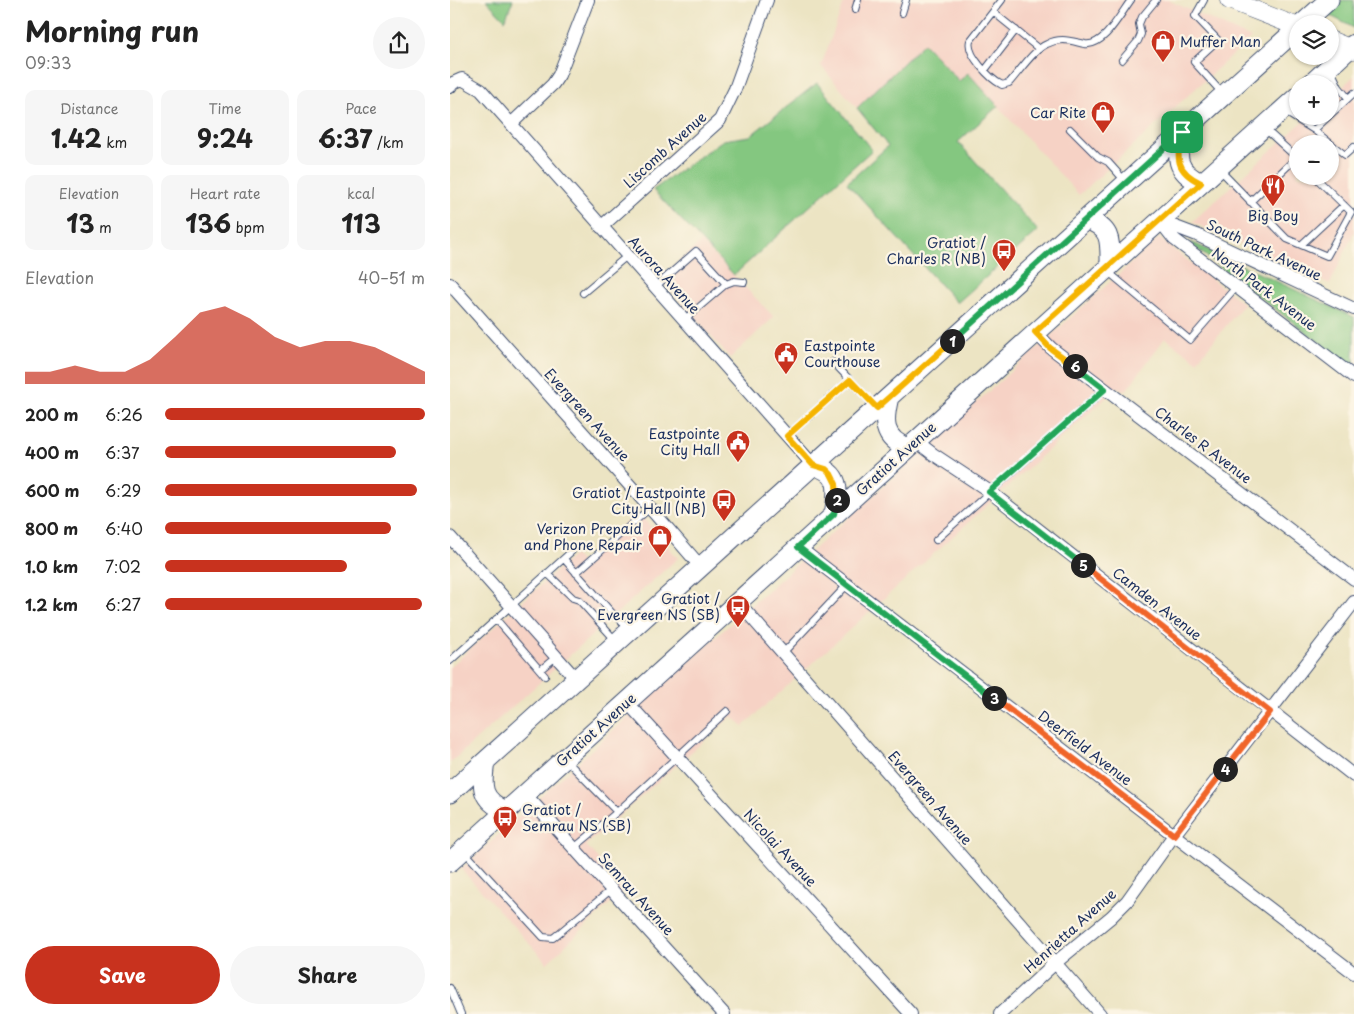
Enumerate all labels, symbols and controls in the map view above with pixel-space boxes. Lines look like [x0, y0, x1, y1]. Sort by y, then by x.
text: Morning run [25, 9, 199, 52]
map controls [1289, 15, 1339, 185]
button: layers [1289, 15, 1339, 65]
button: share [373, 17, 425, 69]
shop icon: Muffer Man [1150, 29, 1176, 63]
place label: Muffer Man [1180, 31, 1261, 52]
text: 09:33 [25, 50, 72, 74]
button: + [1289, 75, 1339, 125]
text: Distance [60, 98, 118, 119]
text: Time [208, 98, 242, 119]
text: Pace [345, 98, 377, 119]
shop icon: Car Rite [1090, 100, 1116, 134]
place label: Car Rite [1030, 102, 1086, 123]
street label: Liscomb Avenue [618, 106, 711, 193]
pin [1161, 111, 1203, 153]
icon: arrive [1168, 118, 1196, 146]
text: 1.42 [51, 119, 102, 157]
text: 9:24 [197, 119, 253, 157]
text: 6:37 [318, 119, 372, 157]
text: km [102, 132, 127, 153]
text: /km [372, 132, 404, 153]
button: − [1289, 135, 1339, 185]
restaurant icon: Big Boy [1260, 173, 1286, 207]
text: Elevation [59, 183, 119, 204]
text: Heart rate [190, 183, 260, 204]
text: kcal [347, 183, 375, 204]
text: 13 [66, 204, 95, 242]
text: 136 [185, 204, 231, 242]
text: 113 [341, 204, 381, 242]
place label: Big Boy [1248, 205, 1298, 226]
street label: South Park Avenue [1203, 214, 1326, 286]
text: m [95, 217, 112, 238]
text: bpm [231, 217, 265, 238]
street label: Aurora Avenue [624, 231, 705, 319]
place label: Gratiot / Charles R (NB) [886, 232, 986, 269]
bus stop icon: Gratiot / Charles R (NB) [991, 238, 1017, 272]
street label: North Park Avenue [1208, 242, 1321, 335]
text: Elevation [25, 265, 94, 289]
text: 40–51 m [358, 265, 425, 289]
pin: 1 [940, 328, 964, 354]
text: 1 [949, 331, 956, 352]
place label: Eastpointe Courthouse [804, 335, 881, 372]
public building icon: Eastpointe Courthouse [773, 341, 799, 375]
pin: 6 [1062, 354, 1088, 378]
text: 6 [1071, 356, 1080, 377]
street label: Evergreen Avenue [540, 363, 635, 466]
street label: Charles R Avenue [1150, 401, 1256, 488]
text: 200 m [25, 402, 79, 426]
text: 6:26 [105, 402, 143, 426]
street label: Gratiot Avenue [851, 417, 941, 500]
place label: Eastpointe City Hall [649, 423, 720, 460]
public building icon: Eastpointe City Hall [725, 429, 751, 463]
text: 400 m [25, 440, 79, 464]
text: 6:37 [105, 440, 140, 464]
text: 600 m [25, 478, 79, 502]
text: 6:29 [105, 478, 141, 502]
place label: Gratiot / Eastpointe City Hall (NB) [572, 482, 706, 519]
bus stop icon: Gratiot / Eastpointe City Hall (NB) [711, 488, 737, 522]
pin: 2 [824, 488, 850, 512]
text: 2 [833, 490, 842, 511]
text: 800 m [25, 516, 78, 540]
text: 6:40 [105, 516, 143, 540]
place label: Verizon Prepaid and Phone Repair [524, 518, 643, 555]
shop icon: Verizon Prepaid and Phone Repair [647, 524, 673, 558]
pin: 5 [1070, 552, 1096, 578]
text: 1.0 km [25, 554, 78, 578]
text: 7:02 [105, 554, 141, 578]
text: 5 [1079, 555, 1088, 576]
street label: Camden Avenue [1108, 562, 1207, 645]
place label: Gratiot / Evergreen NS (SB) [597, 588, 720, 625]
text: 1.2 km [25, 592, 78, 616]
text: 6:27 [105, 592, 141, 616]
bus stop icon: Gratiot / Evergreen NS (SB) [725, 594, 751, 628]
pin: 3 [982, 686, 1006, 710]
street label: Gratiot Avenue [551, 688, 641, 771]
text: 3 [990, 688, 999, 709]
street label: Deerfield Avenue [1034, 705, 1137, 790]
street label: Evergreen Avenue [883, 746, 978, 850]
pin: 4 [1212, 756, 1238, 782]
text: 4 [1221, 759, 1230, 780]
place label: Gratiot / Semrau NS (SB) [522, 799, 631, 836]
street label: Nicolai Avenue [739, 804, 822, 891]
bus stop icon: Gratiot / Semrau NS (SB) [492, 805, 518, 839]
street label: Semrau Avenue [593, 848, 680, 940]
street label: Henrietta Avenue [1019, 883, 1121, 978]
button: Save [25, 946, 220, 1004]
button: Share [230, 946, 425, 1004]

